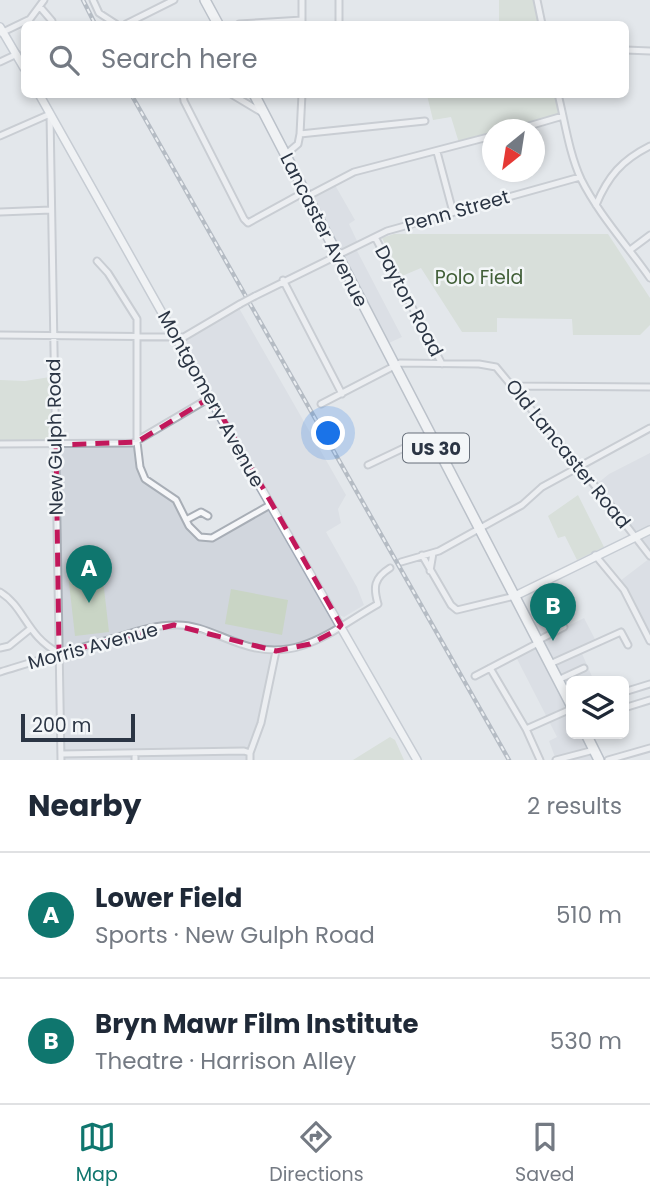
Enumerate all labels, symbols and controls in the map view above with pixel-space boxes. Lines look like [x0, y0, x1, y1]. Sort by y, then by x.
search box [21, 21, 629, 98]
icon: search [45, 41, 83, 79]
text: Search here [101, 41, 258, 77]
north arrow [482, 119, 545, 182]
street label: Lancaster Avenue [273, 148, 375, 312]
street label: Penn Street [401, 183, 513, 239]
street label: Dayton Road [368, 240, 450, 362]
park label: Polo Field [435, 264, 523, 291]
street label: Montgomery Avenue [151, 306, 271, 492]
street label: New Gulph Road [40, 358, 70, 516]
street label: Old Lancaster Road [499, 374, 637, 534]
your location [311, 416, 345, 450]
road number: US 30 [403, 434, 469, 462]
pin: A [66, 545, 112, 603]
pin: B [530, 583, 576, 641]
street label: Morris Avenue [25, 616, 161, 676]
map controls [566, 676, 629, 739]
button: layers [566, 676, 629, 739]
scale bar [21, 711, 135, 743]
text: 200 m [32, 712, 91, 739]
text: Nearby [28, 784, 142, 827]
text: 2 results [527, 790, 622, 822]
text: Lower Field [95, 880, 242, 916]
text: A [43, 899, 59, 931]
text: 510 m [556, 899, 622, 931]
text: Sports · New Gulph Road [95, 919, 375, 951]
text: Bryn Mawr Film Institute [95, 1006, 419, 1042]
text: B [43, 1025, 59, 1057]
text: 530 m [550, 1025, 622, 1057]
text: Theatre · Harrison Alley [95, 1045, 356, 1077]
tab: Map [76, 1118, 118, 1189]
tab: Directions [269, 1118, 364, 1189]
tab: Saved [515, 1118, 574, 1189]

